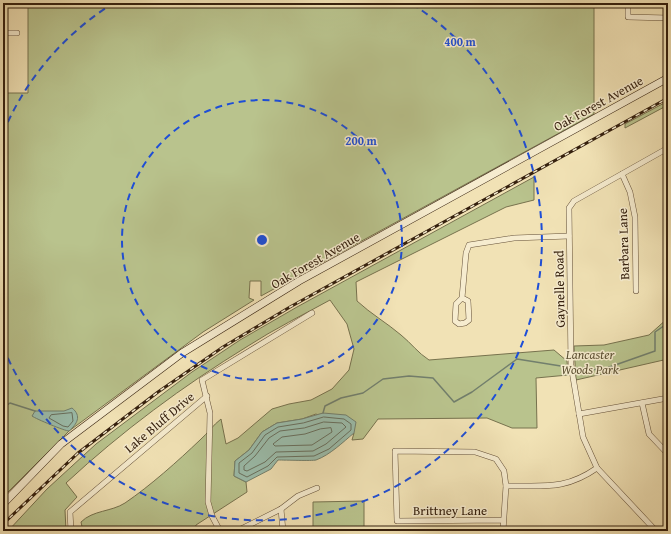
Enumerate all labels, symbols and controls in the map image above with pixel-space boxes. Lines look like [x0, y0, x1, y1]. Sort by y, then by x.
text: 400 m [444, 33, 477, 50]
street label: Oak Forest Avenue [550, 71, 646, 136]
text: 200 m [345, 132, 378, 149]
street label: Barbara Lane [613, 208, 634, 280]
street label: Oak Forest Avenue [267, 227, 363, 294]
centre of rings [255, 233, 269, 247]
street label: Gaynelle Road [549, 250, 570, 328]
park label: Lancaster Woods Park [561, 345, 619, 379]
street label: Lake Bluff Drive [120, 387, 198, 457]
street label: Brittney Lane [413, 501, 487, 520]

